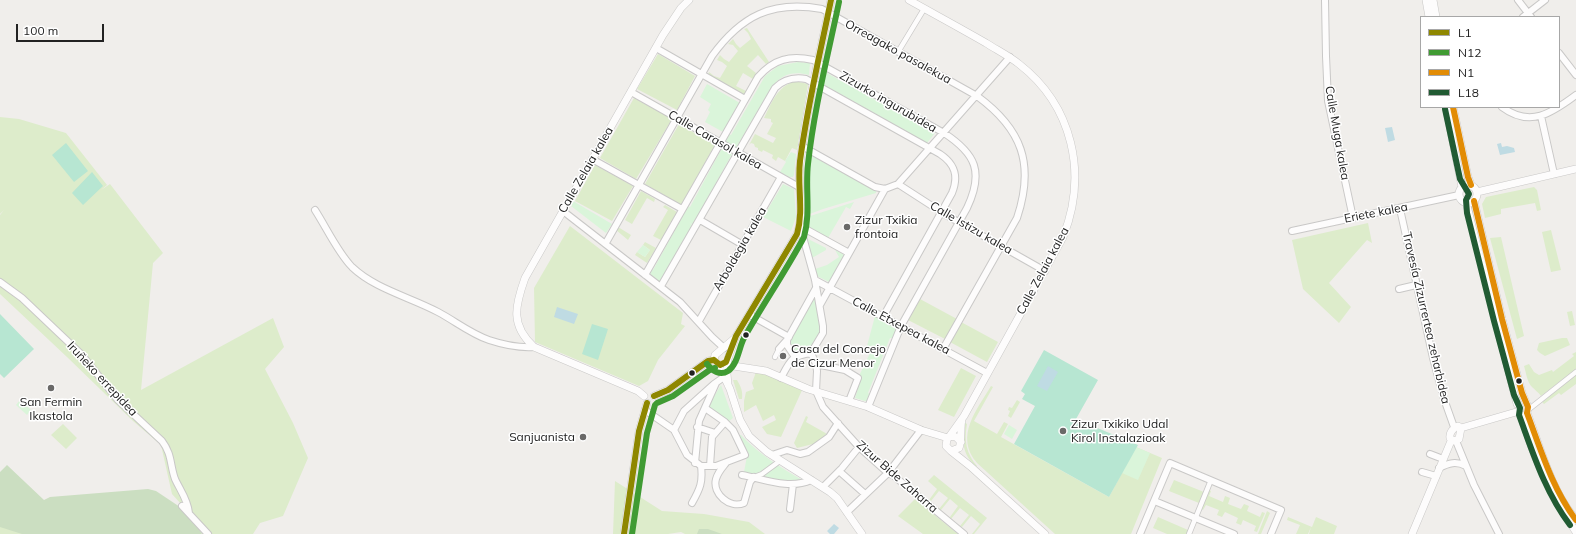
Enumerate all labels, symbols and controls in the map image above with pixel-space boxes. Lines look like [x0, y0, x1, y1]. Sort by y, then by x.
scale bar [18, 16, 106, 42]
legend [1420, 16, 1560, 108]
street label: Orreagako pasalekua [842, 17, 954, 87]
text: 100 m [23, 23, 58, 38]
text: L1 [1458, 25, 1472, 40]
text: N12 [1458, 45, 1481, 60]
text: N1 [1458, 65, 1474, 80]
street label: Zizurko ingurubidea [837, 68, 939, 136]
street label: Calle Muga kalea [1322, 85, 1352, 181]
text: L18 [1458, 85, 1479, 100]
street label: Calle Carasol kalea [666, 107, 764, 173]
street label: Calle Zelaia kalea [555, 124, 617, 216]
street label: Calle Istizu kalea [927, 199, 1015, 257]
street label: Eriete kalea [1343, 200, 1409, 226]
street label: Arboldegia kalea [710, 205, 770, 293]
place label: Zizur Txikia frontoia [855, 213, 917, 241]
marker: Zizur Txikia frontoia [842, 222, 852, 232]
street label: Calle Zelaia kalea [1014, 225, 1072, 317]
street label: Travesía Zizurrertea zeharbidea [1399, 231, 1453, 405]
street label: Calle Etxepea kalea [850, 294, 952, 358]
unlabelled marker [741, 330, 751, 340]
street label: Iruñeko errepidea [64, 339, 140, 419]
place label: Casa del Concejo de Cizur Menor [791, 342, 886, 370]
marker: Casa del Concejo de Cizur Menor [778, 351, 788, 361]
unlabelled marker [687, 368, 697, 378]
unlabelled marker [1514, 376, 1524, 386]
marker: San Fermin Ikastola [46, 383, 56, 393]
place label: San Fermin Ikastola [20, 395, 82, 423]
place label: Zizur Txikiko Udal Kirol Instalazioak [1071, 417, 1168, 445]
marker: Zizur Txikiko Udal Kirol Instalazioak [1058, 426, 1068, 436]
place label: Sanjuanista [509, 430, 575, 444]
marker: Sanjuanista [578, 432, 588, 442]
street label: Zizur Bide Zaharra [853, 438, 941, 516]

